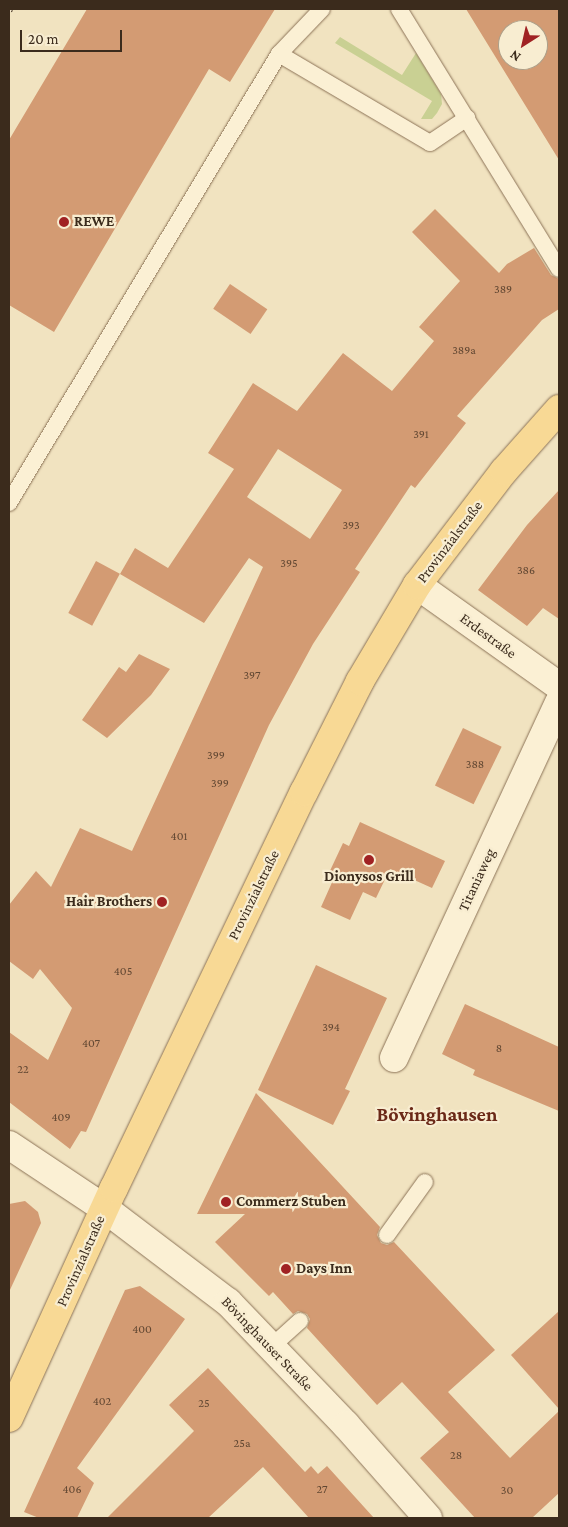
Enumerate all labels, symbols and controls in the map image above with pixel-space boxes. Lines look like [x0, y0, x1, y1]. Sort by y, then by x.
scale bar [22, 20, 125, 52]
north arrow [498, 20, 548, 70]
text: 20 m [28, 31, 59, 47]
text: N [506, 47, 523, 66]
place label: REWE [74, 213, 114, 231]
marker: REWE [58, 216, 70, 228]
house number: 389 [494, 283, 512, 297]
house number: 389a [452, 344, 476, 358]
house number: 391 [413, 428, 429, 442]
street label: Provinzialstraße [413, 498, 487, 586]
house number: 393 [342, 519, 360, 533]
house number: 395 [280, 557, 298, 571]
house number: 386 [517, 564, 535, 578]
street label: Erdestraße [456, 609, 520, 663]
house number: 397 [243, 669, 261, 683]
house number: 399 [207, 749, 225, 763]
house number: 388 [466, 758, 484, 772]
house number: 399 [211, 777, 229, 791]
house number: 401 [171, 830, 187, 844]
street label: Titaniaweg [455, 846, 499, 914]
street label: Provinzialstraße [224, 847, 284, 943]
marker: Dionysos Grill [363, 854, 375, 866]
place label: Dionysos Grill [324, 868, 414, 886]
place label: Hair Brothers [66, 893, 152, 911]
marker: Hair Brothers [156, 896, 168, 908]
house number: 405 [114, 965, 132, 979]
house number: 394 [322, 1021, 340, 1035]
house number: 407 [82, 1037, 100, 1051]
house number: 8 [496, 1042, 502, 1056]
house number: 22 [17, 1063, 29, 1077]
district label: Bövinghausen [377, 1102, 497, 1126]
house number: 409 [51, 1111, 71, 1125]
place label: Commerz Stuben [236, 1193, 346, 1211]
marker: Commerz Stuben [220, 1196, 232, 1208]
street label: Provinzialstraße [53, 1213, 109, 1309]
place label: Days Inn [296, 1260, 352, 1278]
marker: Days Inn [280, 1263, 292, 1275]
street label: Bövinghauser Straße [217, 1293, 317, 1395]
house number: 400 [132, 1323, 152, 1337]
house number: 402 [93, 1395, 111, 1409]
house number: 25 [198, 1397, 210, 1411]
house number: 25a [234, 1437, 250, 1451]
house number: 28 [450, 1449, 462, 1463]
house number: 406 [62, 1483, 82, 1497]
house number: 27 [316, 1483, 328, 1497]
house number: 30 [501, 1484, 513, 1498]

